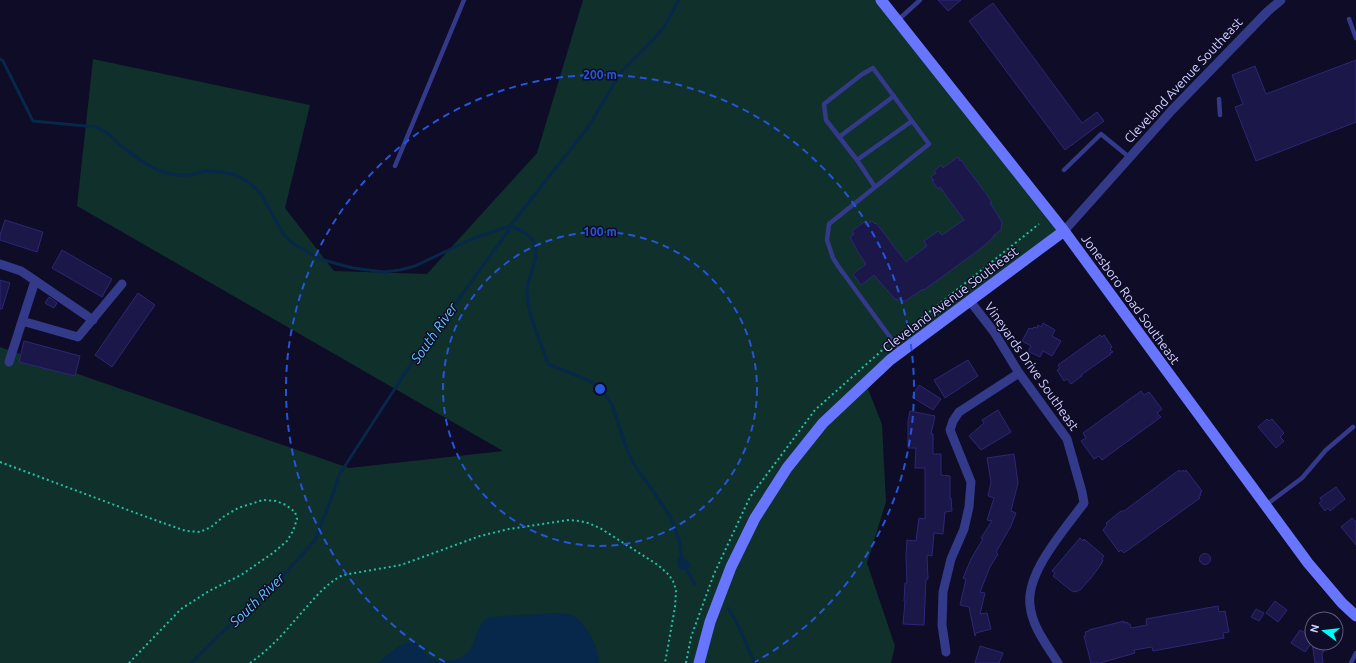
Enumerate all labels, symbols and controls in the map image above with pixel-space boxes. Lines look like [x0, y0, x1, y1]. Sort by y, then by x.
street label: Cleveland Avenue Southeast [1121, 15, 1245, 145]
text: 200 m [583, 68, 617, 81]
text: 100 m [583, 225, 617, 238]
street label: Jonesboro Road Southeast [1079, 231, 1183, 367]
street label: Cleveland Avenue Southeast [880, 243, 1020, 355]
water label: South River [407, 299, 461, 367]
street label: Vineyards Drive Southeast [982, 299, 1082, 433]
centre of rings [593, 382, 607, 396]
water label: South River [226, 570, 288, 631]
north arrow [1304, 611, 1344, 651]
text: N [1307, 623, 1321, 634]

